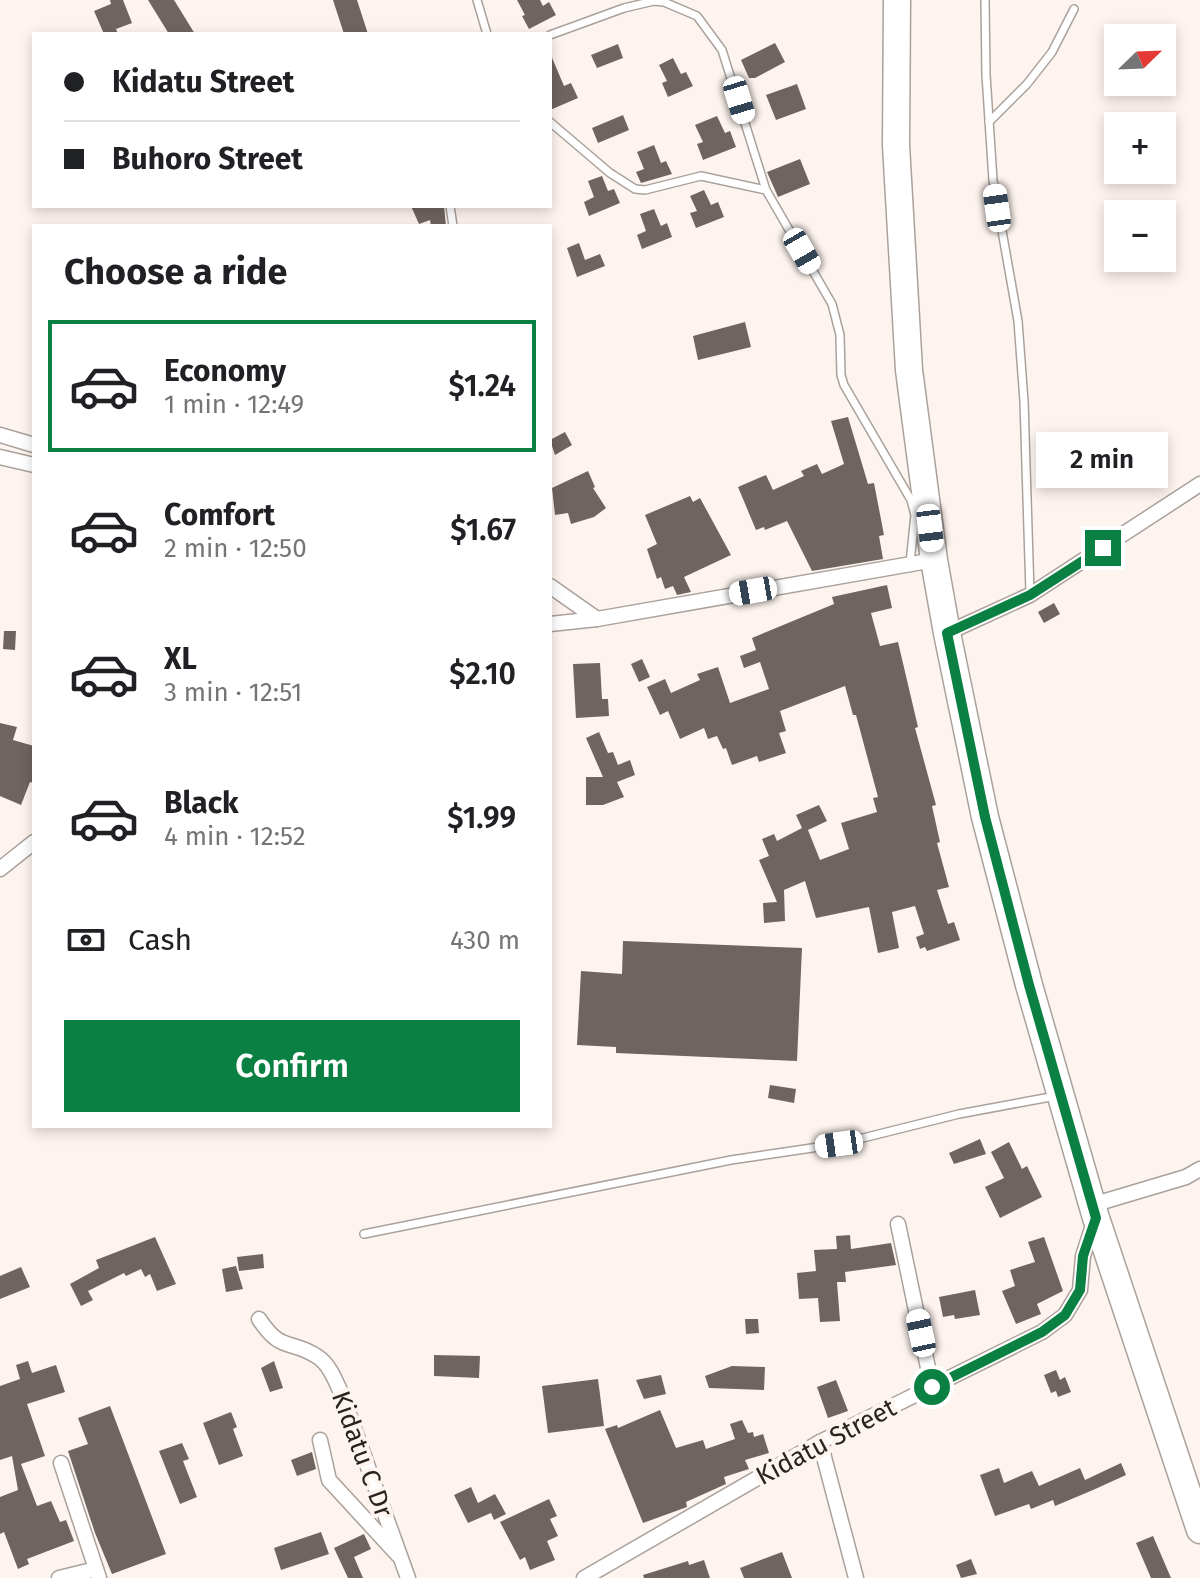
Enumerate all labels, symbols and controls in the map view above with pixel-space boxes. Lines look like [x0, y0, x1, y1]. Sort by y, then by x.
north arrow [1104, 24, 1176, 96]
map controls [1104, 24, 1176, 272]
text: Kidatu Street [112, 64, 294, 100]
car [721, 74, 757, 126]
button: + [1104, 112, 1176, 184]
text: Buhoro Street [112, 141, 303, 177]
car [982, 183, 1012, 233]
button: − [1104, 200, 1176, 272]
car [780, 224, 824, 278]
text: Choose a ride [64, 250, 287, 294]
icon: car [68, 350, 140, 422]
text: Economy [164, 353, 286, 389]
text: $1.24 [449, 368, 516, 404]
text: 1 min · 12:49 [164, 389, 304, 420]
callout: 2 min [1037, 432, 1169, 488]
text: 2 min [1070, 444, 1134, 475]
icon: car [68, 494, 140, 566]
text: Comfort [164, 497, 275, 533]
car [915, 503, 945, 553]
text: $1.67 [450, 512, 516, 548]
route end [1085, 530, 1121, 566]
text: 2 min · 12:50 [164, 533, 307, 564]
car [727, 575, 779, 607]
icon: car [68, 638, 140, 710]
text: XL [164, 641, 197, 677]
text: $2.10 [449, 656, 516, 692]
text: 3 min · 12:51 [164, 677, 302, 708]
icon: car [68, 782, 140, 854]
text: Black [164, 785, 239, 821]
text: $1.99 [447, 800, 516, 836]
text: 4 min · 12:52 [164, 821, 306, 852]
icon: cash [64, 918, 108, 962]
text: Cash [128, 922, 192, 958]
text: 430 m [450, 925, 520, 956]
button: Confirm [64, 1020, 520, 1112]
car [814, 1129, 864, 1159]
car [904, 1307, 938, 1359]
route start [914, 1369, 950, 1405]
street label: Kidatu C Dr [325, 1387, 399, 1521]
street label: Kidatu Street [751, 1392, 902, 1492]

